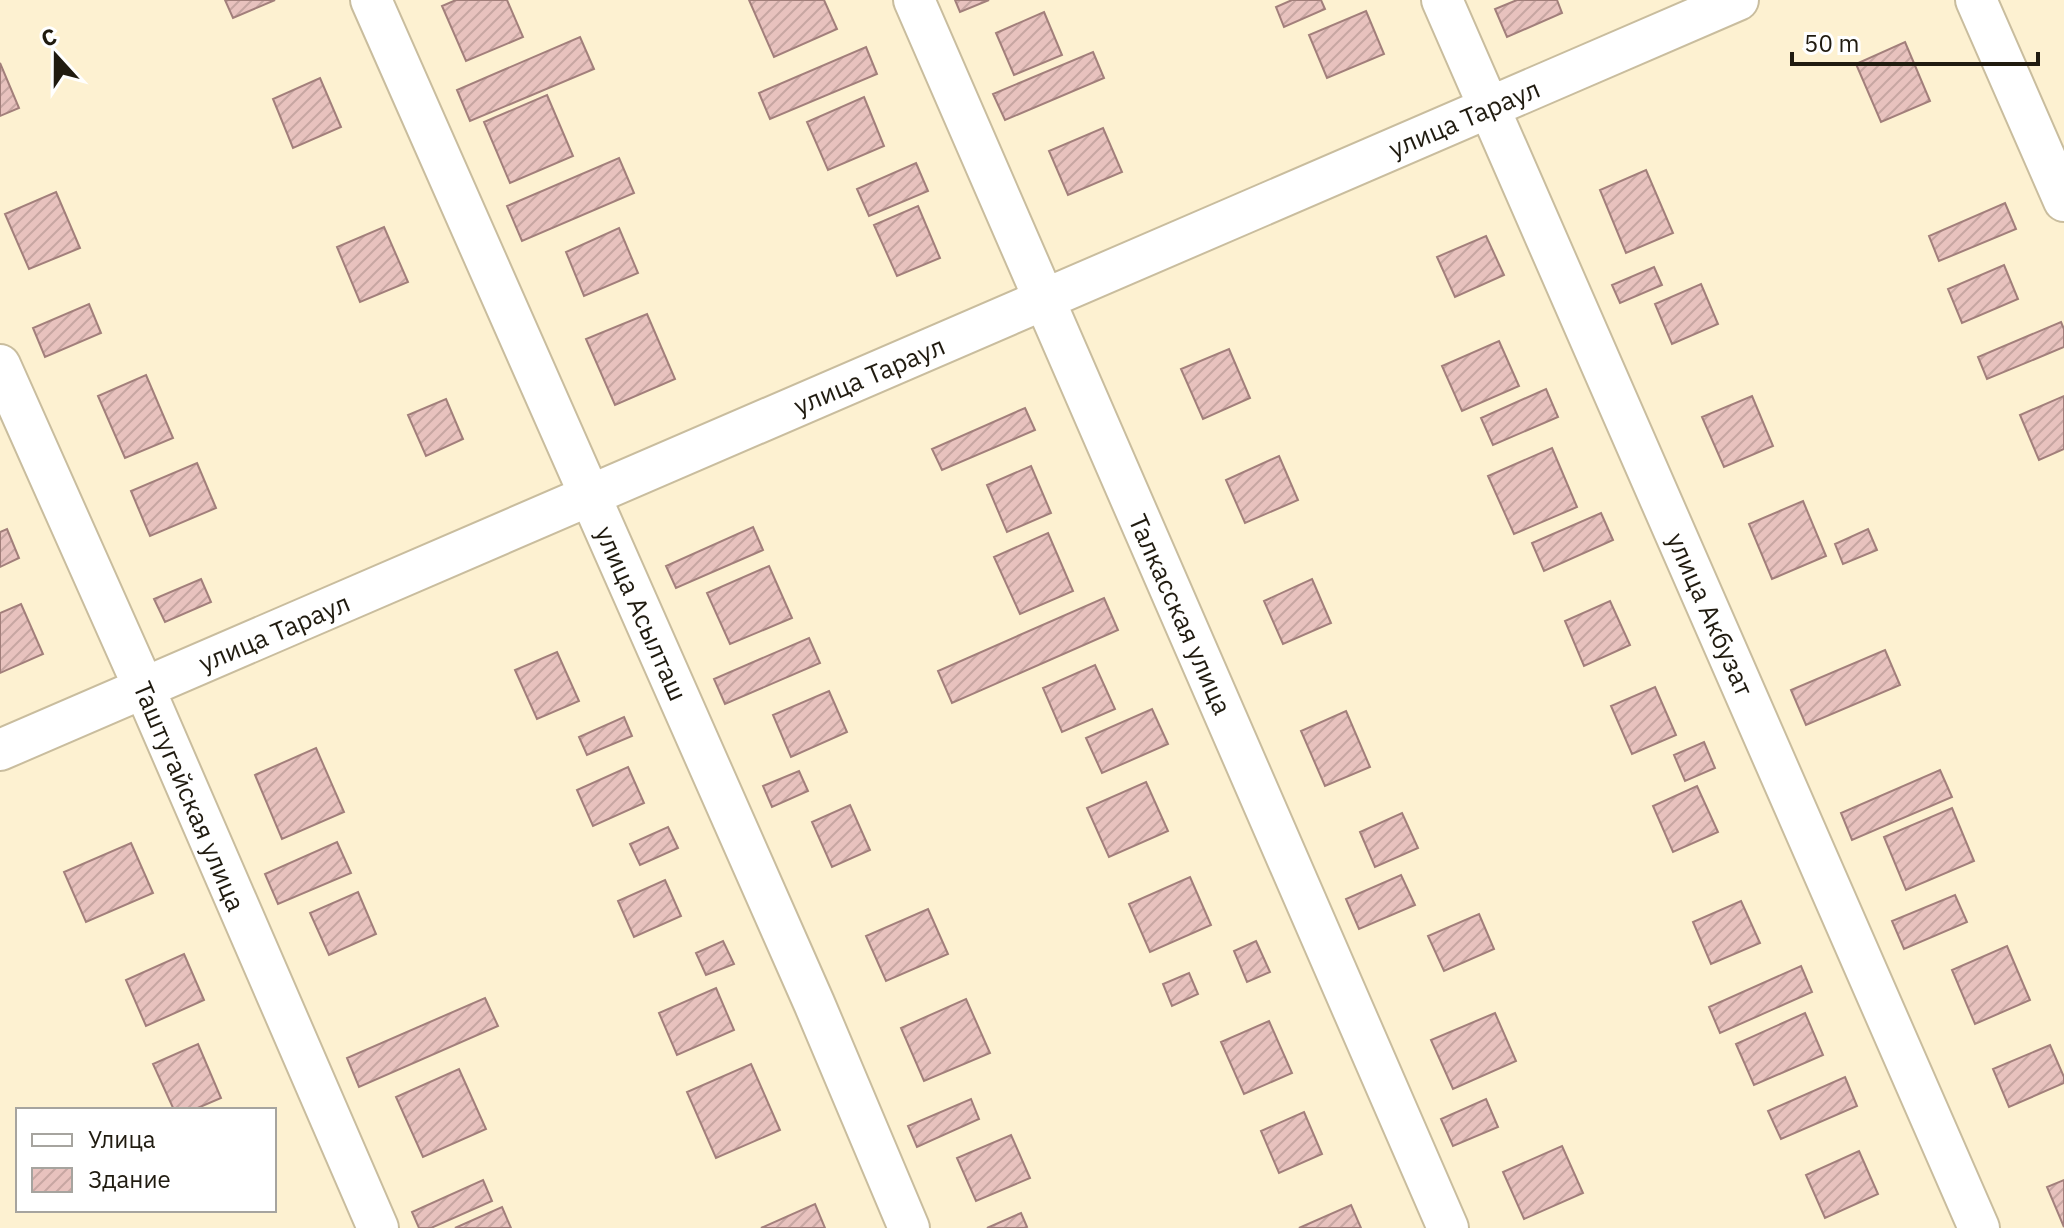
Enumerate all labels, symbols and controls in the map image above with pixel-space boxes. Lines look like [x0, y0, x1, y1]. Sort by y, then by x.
north arrow [16, 16, 96, 96]
scale bar [1792, 16, 2038, 66]
text: С [37, 21, 61, 53]
text: 50 m [1804, 27, 1859, 59]
street label: улица Тараул [1383, 71, 1545, 165]
street label: улица Тараул [788, 328, 950, 422]
street label: Талкасская улица [1122, 509, 1240, 720]
street label: улица Асылташ [588, 520, 696, 706]
street label: улица Акбузат [1660, 527, 1762, 701]
street label: улица Тараул [193, 585, 355, 679]
street label: Таштугайская улица [126, 676, 254, 916]
legend [16, 1108, 276, 1212]
text: Улица [88, 1123, 156, 1155]
text: Здание [88, 1163, 171, 1195]

